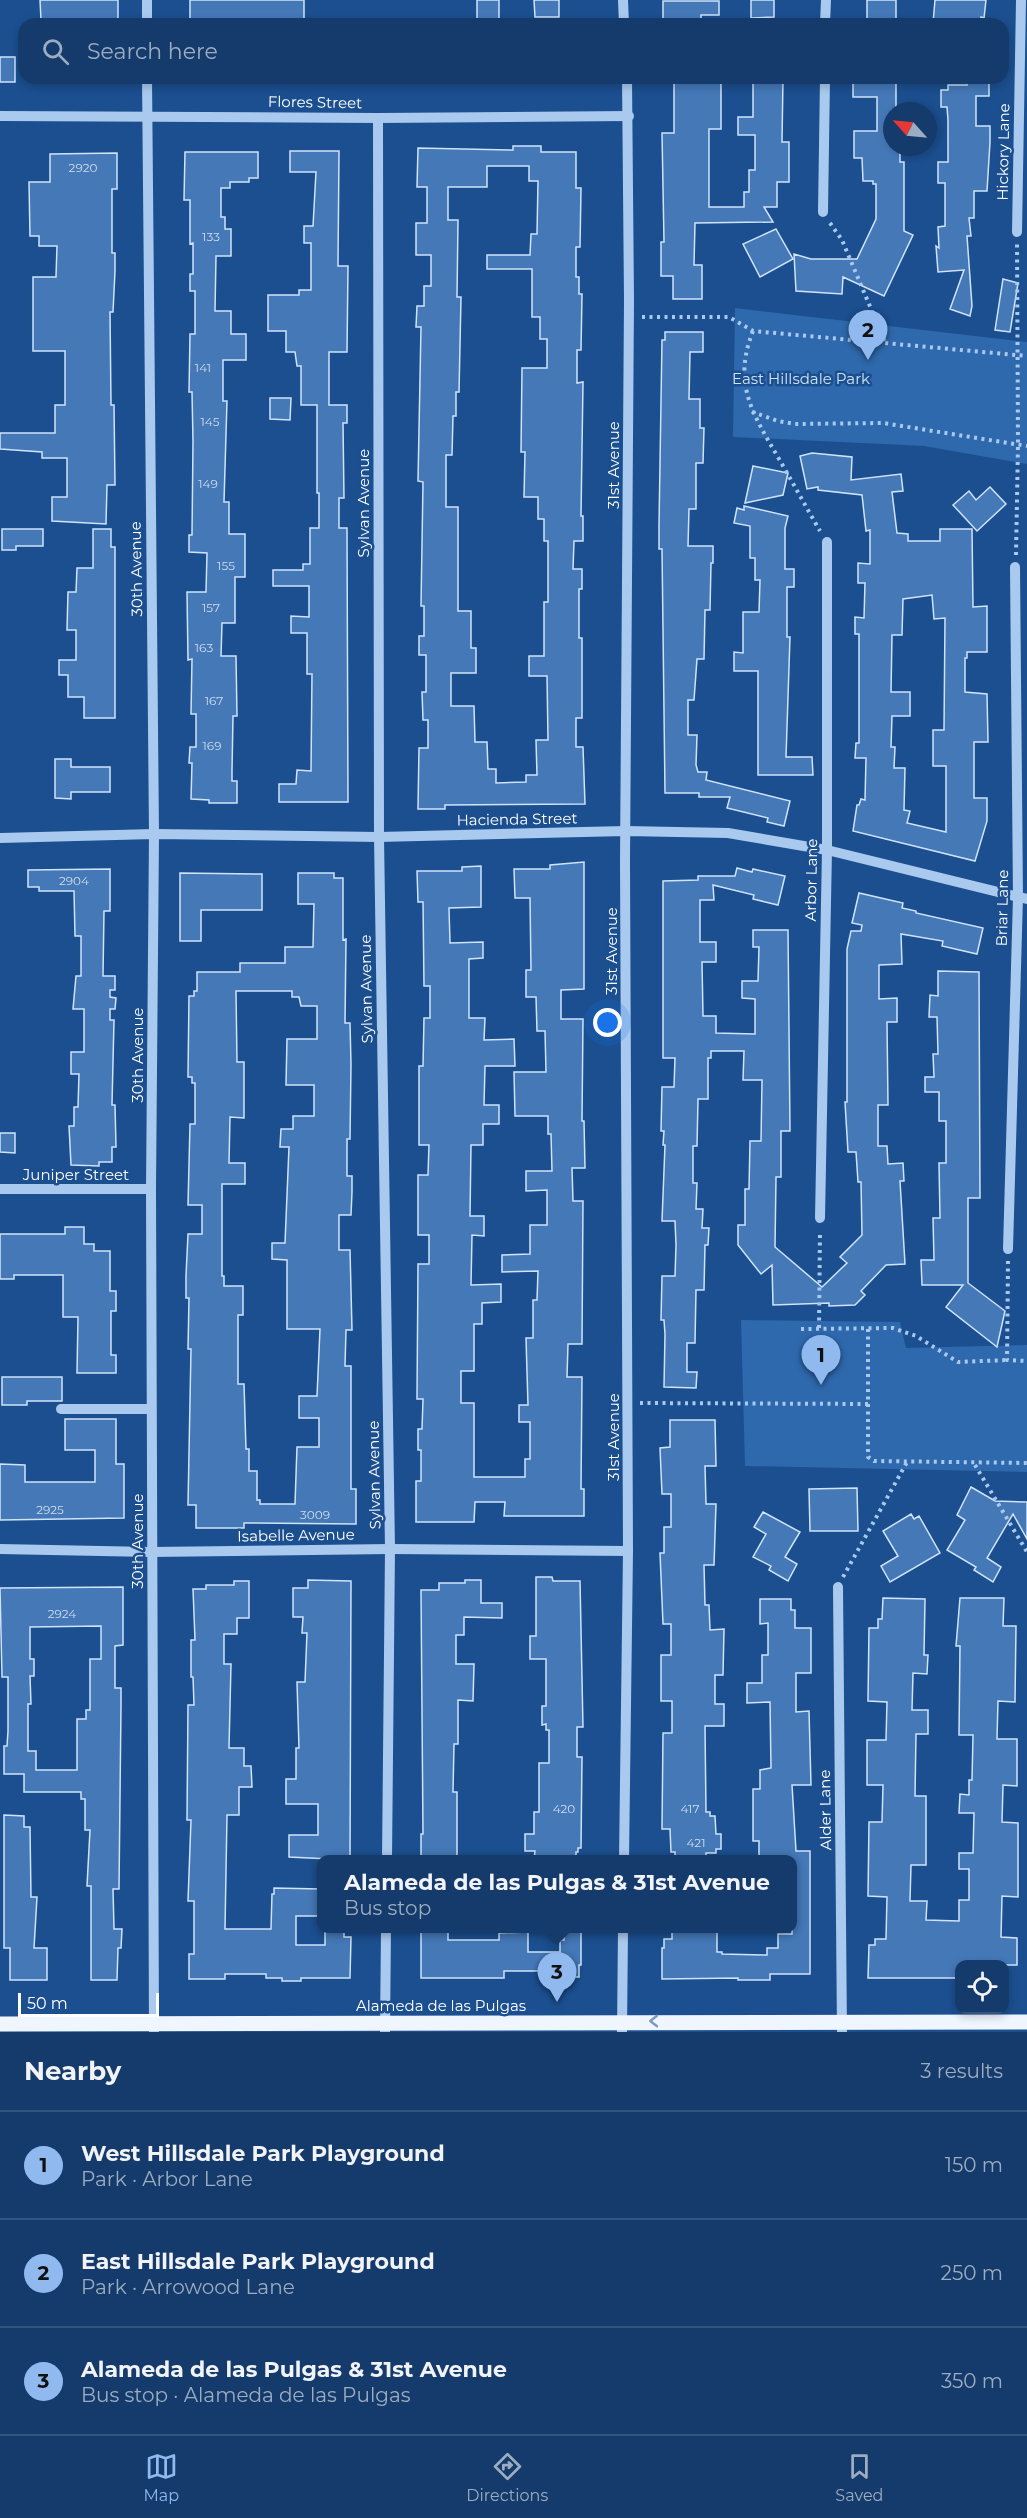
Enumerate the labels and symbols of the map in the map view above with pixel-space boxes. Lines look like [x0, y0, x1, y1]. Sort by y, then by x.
street label: Flores Street [268, 92, 362, 112]
north arrow [883, 102, 937, 156]
street label: Hickory Lane [993, 103, 1013, 201]
house number: 2920 [69, 160, 97, 175]
house number: 133 [202, 229, 220, 244]
pin: 2 [848, 310, 888, 360]
house number: 141 [195, 360, 211, 375]
park label: East Hillsdale Park [732, 369, 870, 388]
house number: 145 [200, 414, 220, 429]
street label: 31st Avenue [604, 421, 623, 509]
street label: Sylvan Avenue [354, 449, 373, 557]
house number: 149 [198, 476, 218, 491]
street label: 30th Avenue [126, 521, 146, 617]
house number: 155 [217, 558, 235, 573]
house number: 157 [202, 600, 220, 615]
house number: 163 [195, 640, 213, 655]
house number: 167 [205, 693, 223, 708]
house number: 169 [203, 738, 221, 753]
street label: Hacienda Street [456, 808, 578, 830]
street label: Arbor Lane [801, 838, 821, 922]
street label: Briar Lane [992, 869, 1012, 947]
house number: 2904 [59, 873, 89, 888]
street label: 31st Avenue [602, 907, 621, 995]
street label: Sylvan Avenue [356, 934, 376, 1044]
street label: 30th Avenue [128, 1007, 147, 1103]
your location [593, 1008, 622, 1037]
street label: Juniper Street [22, 1165, 129, 1184]
pin: 1 [802, 1336, 840, 1385]
street label: 31st Avenue [604, 1393, 623, 1481]
street label: Sylvan Avenue [364, 1420, 384, 1530]
street label: 30th Avenue [128, 1493, 147, 1589]
house number: 2925 [36, 1502, 64, 1517]
house number: 3009 [300, 1507, 330, 1522]
street label: Isabelle Avenue [237, 1524, 355, 1546]
house number: 2924 [48, 1606, 76, 1621]
street label: Alder Lane [815, 1769, 835, 1851]
house number: 420 [553, 1801, 575, 1816]
house number: 417 [680, 1801, 700, 1816]
house number: 421 [686, 1835, 706, 1850]
pin: 3 [538, 1952, 576, 2002]
scale bar [18, 1990, 159, 2018]
street label: Alameda de las Pulgas [356, 1996, 526, 2015]
one-way arrow [649, 2015, 658, 2027]

